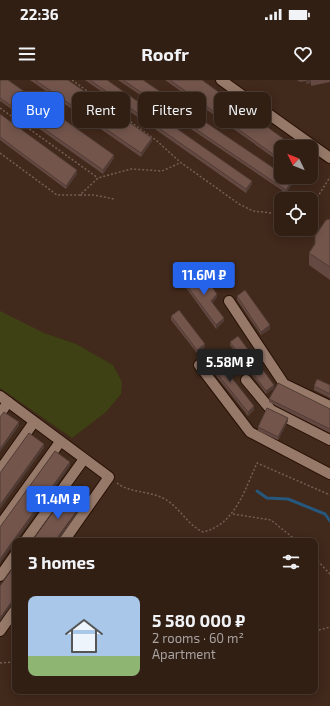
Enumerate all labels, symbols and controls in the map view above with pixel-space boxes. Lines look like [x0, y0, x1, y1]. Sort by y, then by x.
text: 22:36 [20, 5, 59, 23]
icon: menu [16, 43, 38, 65]
text: Roofr [141, 43, 189, 65]
icon: heart [292, 43, 314, 65]
chip: Buy [12, 92, 64, 128]
chip: Rent [72, 92, 130, 128]
chip: Filters [138, 92, 206, 128]
chip: New [214, 92, 271, 128]
north arrow [274, 140, 318, 184]
map controls [274, 140, 318, 236]
button: locate [274, 192, 318, 236]
pin: 11.6M ₽ [167, 262, 241, 296]
text: 11.6M ₽ [182, 267, 226, 283]
pin: 5.58M ₽ [193, 349, 267, 383]
text: 5.58M ₽ [206, 354, 254, 370]
pin: 11.4M ₽ [21, 486, 95, 520]
text: 11.4M ₽ [35, 491, 81, 507]
icon: filters [280, 551, 302, 573]
text: 3 homes [28, 552, 95, 572]
text: 5 580 000 ₽ [152, 610, 245, 630]
icon: home [60, 612, 108, 660]
text: 2 rooms · 60 m² [152, 630, 244, 646]
text: Apartment [152, 646, 216, 662]

